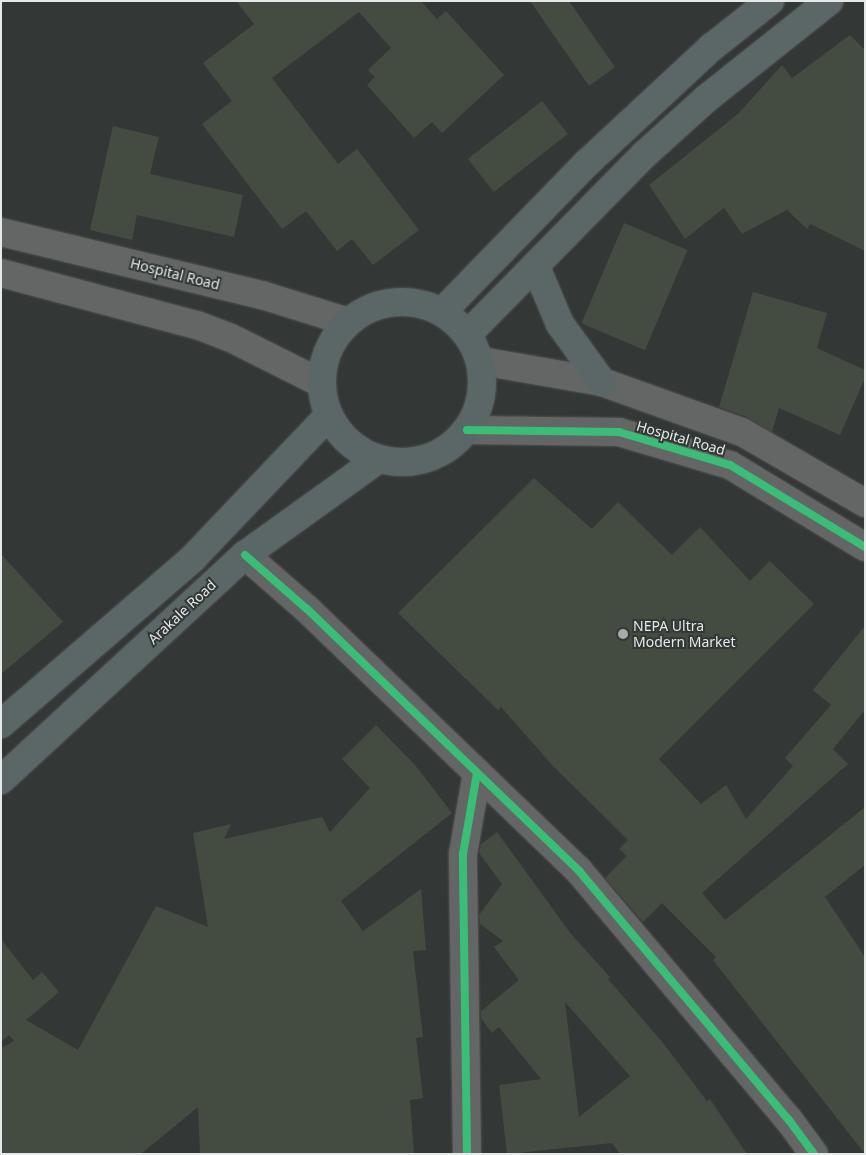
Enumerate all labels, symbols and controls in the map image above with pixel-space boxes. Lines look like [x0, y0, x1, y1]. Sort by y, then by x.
street label: Hospital Road [129, 255, 221, 293]
street label: Hospital Road [635, 417, 727, 459]
street label: Arakale Road [145, 576, 219, 648]
place label: NEPA Ultra Modern Market [633, 618, 736, 650]
marker: NEPA Ultra Modern Market [617, 628, 629, 640]

